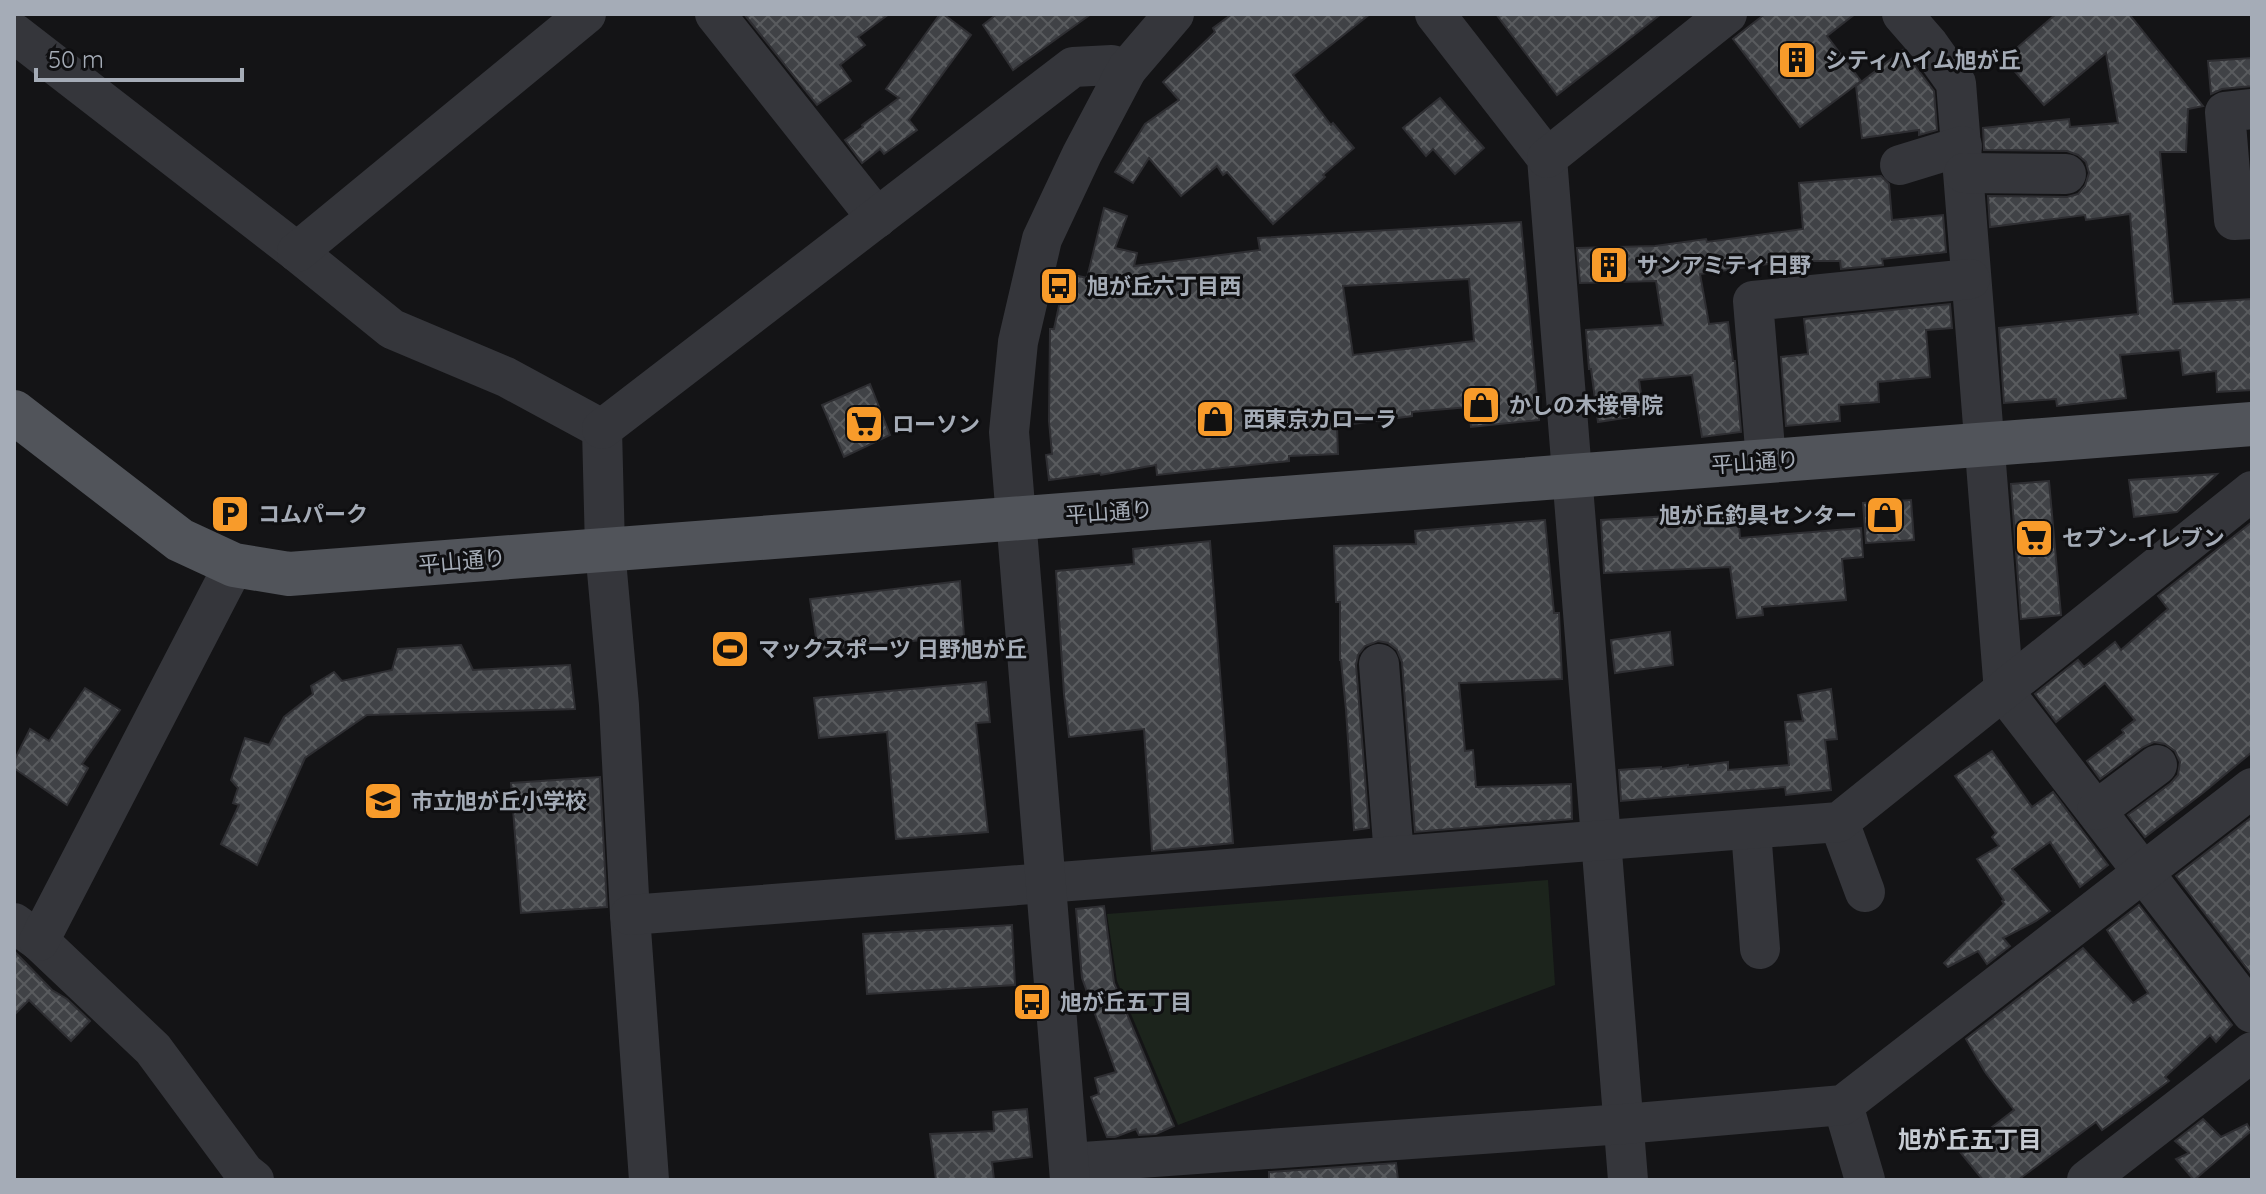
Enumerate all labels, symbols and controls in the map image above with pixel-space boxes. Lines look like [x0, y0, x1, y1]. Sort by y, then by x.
scale bar [36, 32, 242, 82]
building icon: シティハイム旭が丘 [1776, 39, 1818, 81]
text: 50 m [48, 44, 104, 74]
place label: シティハイム旭が丘 [1825, 46, 2021, 74]
building icon: サンアミティ日野 [1588, 244, 1630, 286]
place label: サンアミティ日野 [1637, 251, 1811, 279]
bus stop icon: 旭が丘六丁目西 [1038, 265, 1080, 307]
place label: 旭が丘六丁目西 [1087, 272, 1241, 300]
shop icon: かしの木接骨院 [1460, 384, 1502, 426]
place label: かしの木接骨院 [1509, 391, 1663, 419]
shop icon: 西東京カローラ [1194, 398, 1236, 440]
supermarket icon: ローソン [843, 403, 885, 445]
place label: 西東京カローラ [1243, 405, 1397, 433]
place label: ローソン [892, 410, 980, 438]
street label: 平山通り [1710, 445, 1800, 479]
parking icon: コムパーク [209, 493, 251, 535]
shop icon: 旭が丘釣具センター [1864, 494, 1906, 536]
street label: 平山通り [1064, 495, 1154, 529]
place label: コムパーク [258, 500, 368, 528]
place label: 旭が丘釣具センター [1659, 501, 1857, 529]
supermarket icon: セブン-イレブン [2013, 517, 2055, 559]
place label: セブン-イレブン [2062, 524, 2225, 552]
street label: 平山通り [417, 543, 507, 579]
sports icon: マックスポーツ 日野旭が丘 [709, 628, 751, 670]
place label: マックスポーツ 日野旭が丘 [758, 635, 1027, 663]
school or university icon: 市立旭が丘小学校 [362, 780, 404, 822]
place label: 市立旭が丘小学校 [411, 787, 587, 815]
bus stop icon: 旭が丘五丁目 [1011, 981, 1053, 1023]
place label: 旭が丘五丁目 [1060, 988, 1192, 1016]
district label: 旭が丘五丁目 [1898, 1124, 2042, 1154]

